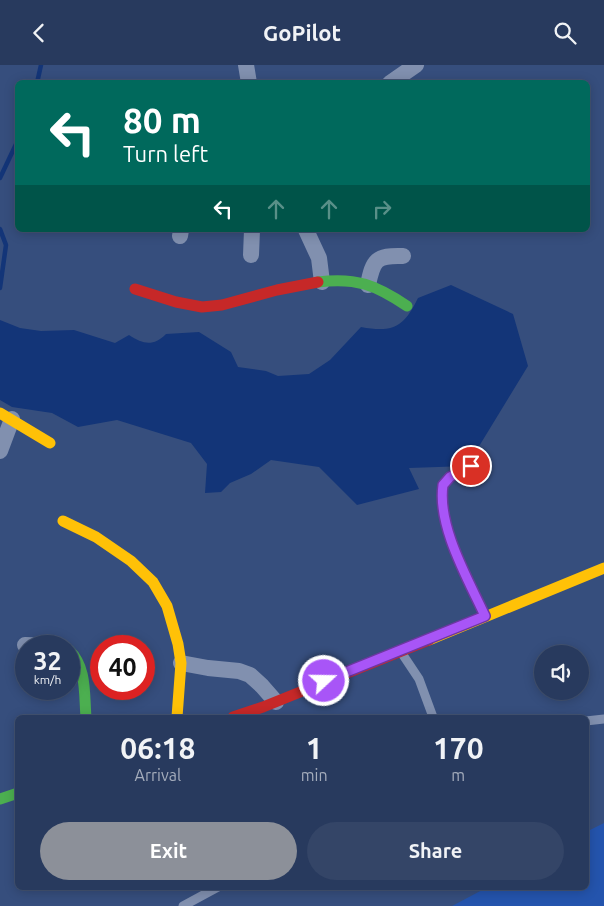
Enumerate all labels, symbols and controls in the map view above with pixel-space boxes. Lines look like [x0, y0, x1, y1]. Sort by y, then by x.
icon: back [25, 19, 53, 47]
icon: search [551, 19, 579, 47]
text: GoPilot [263, 20, 341, 45]
icon: left [40, 100, 105, 165]
text: 80 m [123, 100, 201, 140]
text: Turn left [123, 141, 208, 166]
icon: left [209, 195, 237, 223]
icon: ahead [262, 195, 290, 223]
icon: ahead [315, 195, 343, 223]
icon: right [368, 195, 396, 223]
pin [450, 445, 492, 487]
icon: arrive [457, 452, 485, 480]
speed limit sign: 40 [90, 635, 155, 700]
map controls [534, 645, 589, 700]
button: sound [534, 645, 589, 700]
text: 32 [33, 647, 62, 675]
position arrow [297, 654, 349, 706]
text: km/h [34, 673, 61, 686]
text: 06:18 [120, 731, 195, 765]
text: 1 [306, 731, 323, 765]
text: 170 [433, 731, 484, 765]
text: Arrival [135, 766, 181, 784]
text: min [301, 766, 328, 784]
text: m [451, 766, 465, 784]
button: Exit [40, 822, 297, 880]
button: Share [307, 822, 564, 880]

